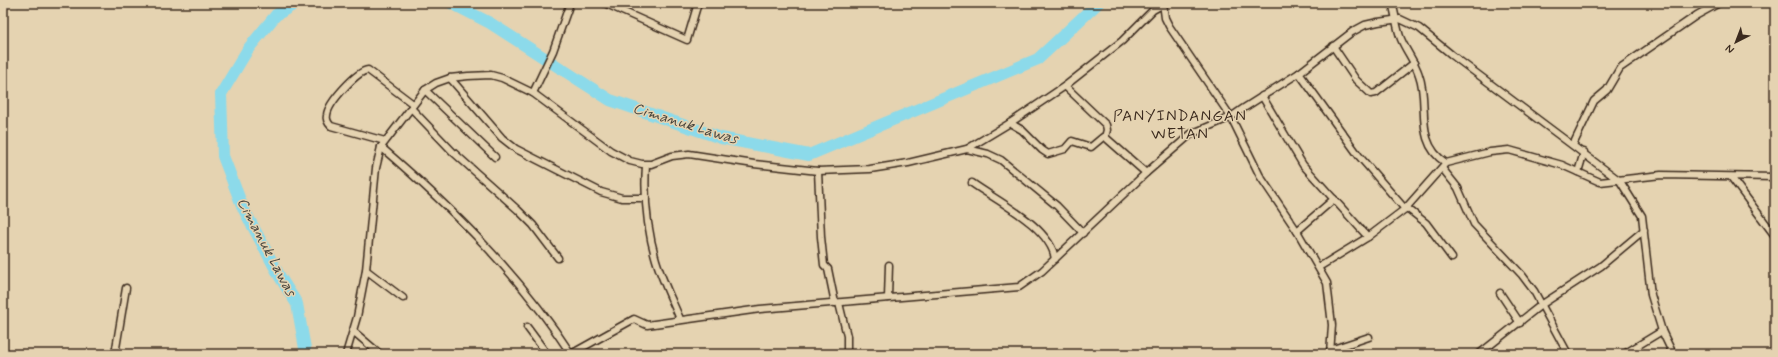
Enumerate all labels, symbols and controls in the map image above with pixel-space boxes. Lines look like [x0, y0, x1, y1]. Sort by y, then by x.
north arrow [1716, 22, 1756, 62]
text: N [1723, 41, 1737, 56]
water label: Cimanuk Lawas [630, 99, 741, 150]
district label: PANYINDANGAN WETAN [1113, 106, 1247, 145]
water label: Cimanuk Lawas [232, 194, 301, 301]

